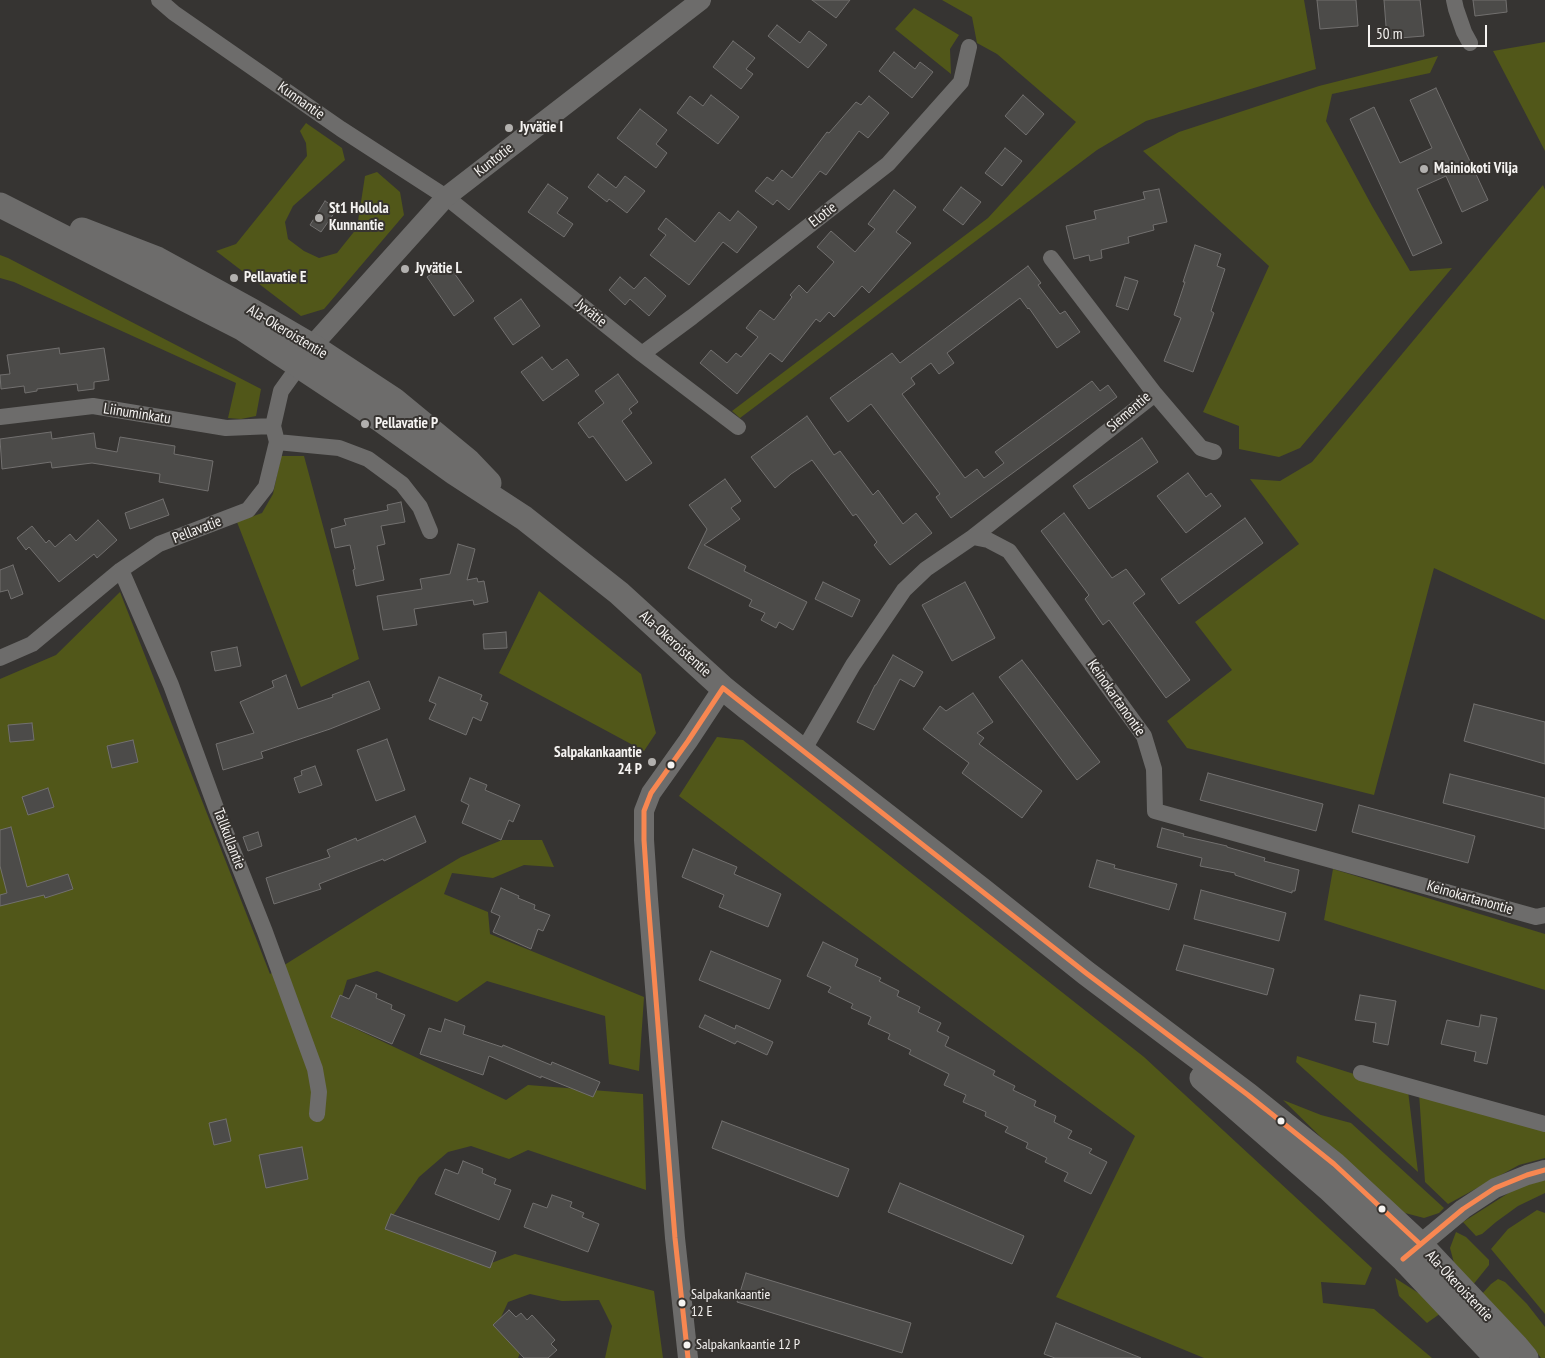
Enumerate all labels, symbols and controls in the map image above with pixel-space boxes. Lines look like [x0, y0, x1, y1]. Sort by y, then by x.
scale bar [1370, 15, 1489, 47]
text: 50 m [1376, 24, 1402, 43]
street label: Kunnantie [274, 78, 328, 124]
place label: Jyvätie I [519, 119, 563, 137]
marker: Jyvätie I [503, 122, 515, 134]
street label: Kuntotie [471, 139, 517, 181]
place label: Mainiokoti Vilja [1434, 160, 1518, 178]
marker: Mainiokoti Vilja [1418, 163, 1430, 175]
street label: Elotie [806, 199, 840, 231]
place label: St1 Hollola Kunnantie [329, 200, 389, 235]
marker: St1 Hollola Kunnantie [313, 212, 325, 224]
place label: Jyvätie L [415, 260, 462, 278]
marker: Jyvätie L [399, 263, 411, 275]
place label: Pellavatie E [244, 269, 306, 287]
marker: Pellavatie E [228, 272, 240, 284]
street label: Jyvätie [572, 295, 610, 331]
street label: Ala-Okeroistentie [244, 301, 330, 363]
street label: Siementie [1103, 388, 1155, 436]
street label: Liinuminkatu [102, 400, 172, 428]
place label: Pellavatie P [375, 415, 438, 433]
marker: Pellavatie P [359, 418, 371, 430]
street label: Pellavatie [170, 512, 224, 548]
street label: Ala-Okeroistentie [635, 607, 715, 681]
street label: Keinokartanontie [1083, 656, 1149, 740]
place label: Salpakankaantie 24 P [554, 744, 642, 779]
marker: Salpakankaantie 24 P [646, 756, 658, 768]
unlabelled marker [666, 760, 676, 770]
street label: Tallkullantie [209, 806, 249, 872]
street label: Keinokartanontie [1425, 877, 1515, 919]
unlabelled marker [1276, 1116, 1286, 1126]
unlabelled marker [1377, 1204, 1387, 1214]
street label: Ala-Okeroistentie [1422, 1247, 1496, 1325]
place label: Salpakankaantie 12 E [691, 1287, 770, 1320]
marker: Salpakankaantie 12 E [677, 1298, 687, 1308]
place label: Salpakankaantie 12 P [696, 1337, 800, 1353]
marker: Salpakankaantie 12 P [682, 1340, 692, 1350]

